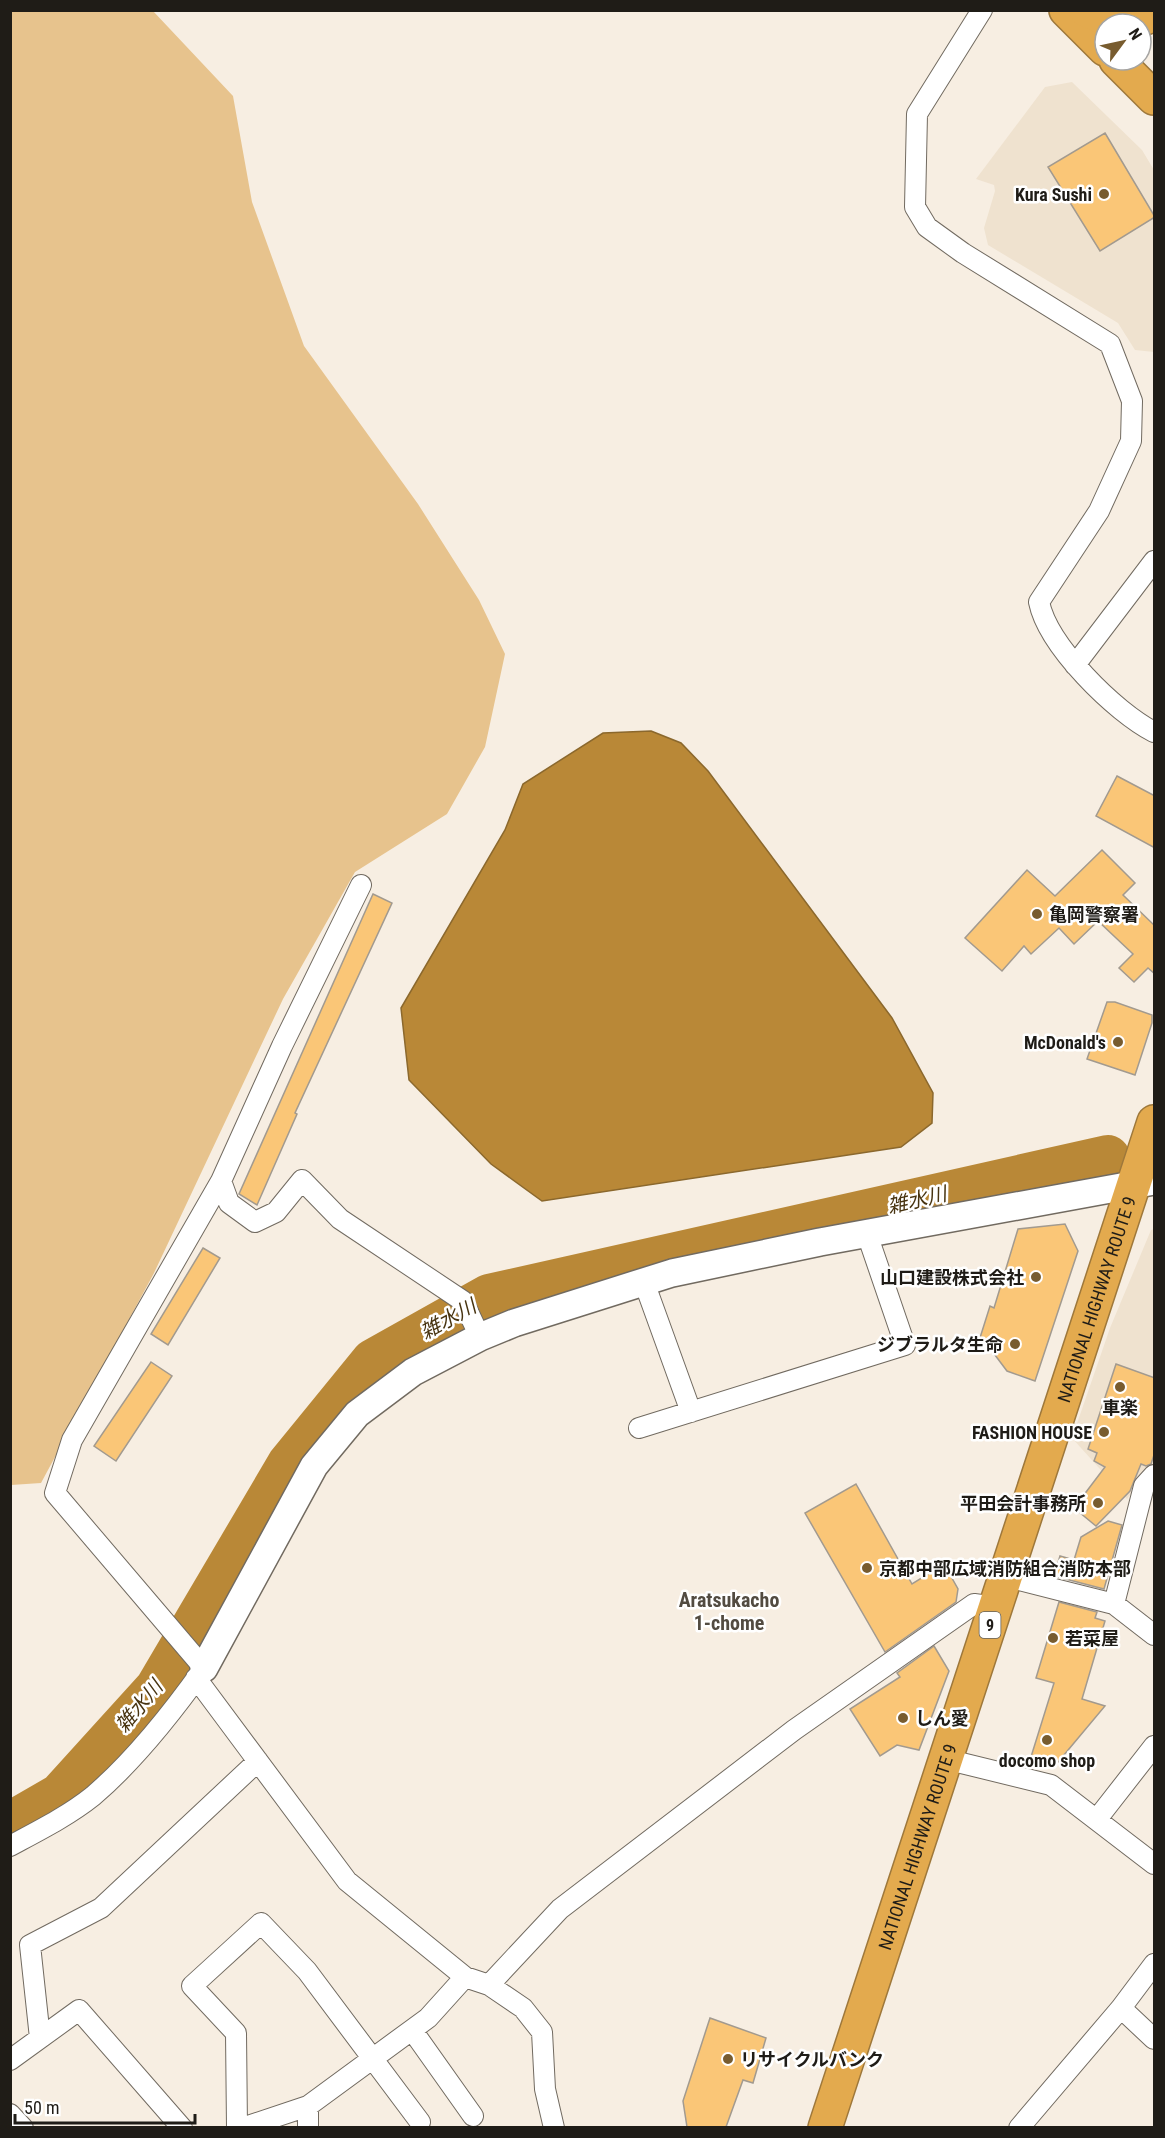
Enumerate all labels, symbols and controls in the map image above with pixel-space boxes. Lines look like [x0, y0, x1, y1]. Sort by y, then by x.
north arrow [1093, 12, 1153, 72]
text: N [1125, 25, 1146, 43]
place label: Kura Sushi [1015, 184, 1092, 205]
marker: Kura Sushi [1097, 187, 1111, 201]
place label: 亀岡警察署 [1049, 904, 1139, 925]
marker: 亀岡警察署 [1030, 907, 1044, 921]
place label: McDonald's [1024, 1032, 1106, 1053]
marker: McDonald's [1111, 1035, 1125, 1049]
water label: 雑水川 [885, 1181, 951, 1218]
street label: NATIONAL HIGHWAY ROUTE 9 [1053, 1194, 1140, 1405]
place label: 山口建設株式会社 [880, 1267, 1024, 1288]
marker: 山口建設株式会社 [1029, 1270, 1043, 1284]
water label: 雑水川 [416, 1293, 482, 1344]
place label: ジブラルタ生命 [877, 1334, 1003, 1355]
marker: ジブラルタ生命 [1008, 1337, 1022, 1351]
marker: 車楽 [1113, 1380, 1127, 1394]
place label: 車楽 [1102, 1397, 1138, 1418]
place label: FASHION HOUSE [972, 1422, 1092, 1443]
marker: FASHION HOUSE [1097, 1425, 1111, 1439]
place label: 平田会計事務所 [960, 1493, 1086, 1514]
marker: 平田会計事務所 [1091, 1496, 1105, 1510]
place label: 京都中部広域消防組合消防本部 [879, 1558, 1131, 1579]
marker: 京都中部広域消防組合消防本部 [860, 1561, 874, 1575]
district label: Aratsukacho 1-chome [679, 1588, 779, 1635]
road number: 9 [980, 1612, 1000, 1638]
place label: 若菜屋 [1065, 1628, 1119, 1649]
marker: 若菜屋 [1046, 1631, 1060, 1645]
water label: 雑水川 [111, 1674, 169, 1737]
place label: しん愛 [915, 1708, 969, 1729]
marker: しん愛 [896, 1711, 910, 1725]
marker: docomo shop [1040, 1733, 1054, 1747]
street label: NATIONAL HIGHWAY ROUTE 9 [874, 1741, 960, 1952]
place label: docomo shop [999, 1750, 1095, 1771]
place label: リサイクルバンク [740, 2049, 884, 2070]
marker: リサイクルバンク [721, 2052, 735, 2066]
scale bar [15, 2087, 195, 2125]
text: 50 m [24, 2097, 59, 2118]

